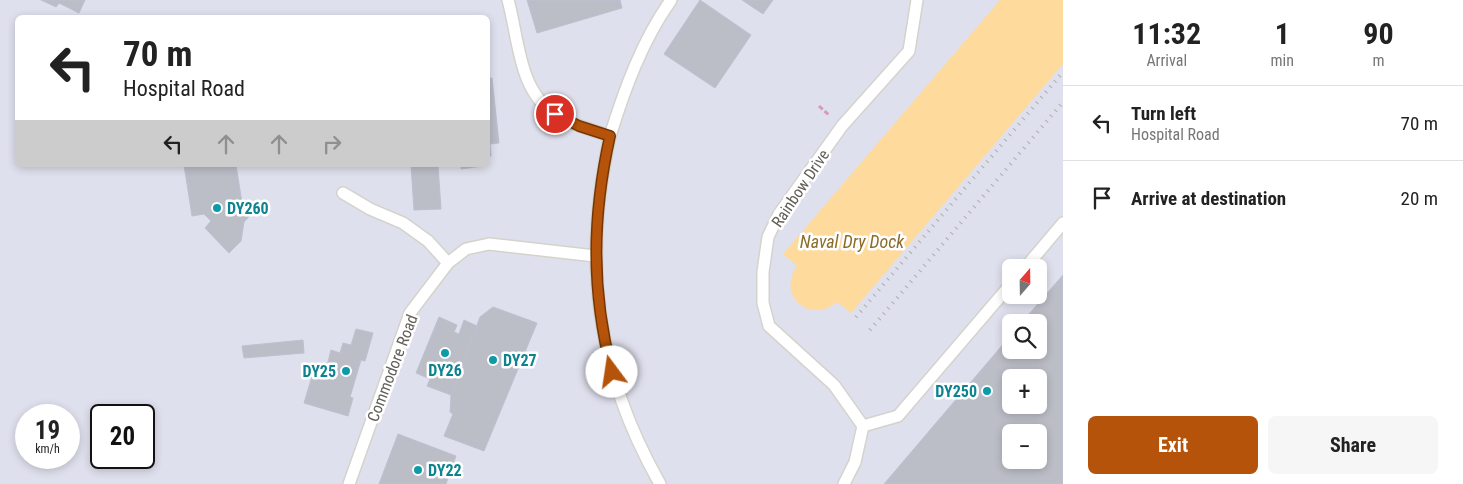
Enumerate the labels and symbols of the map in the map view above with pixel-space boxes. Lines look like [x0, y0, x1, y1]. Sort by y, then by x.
pin [534, 93, 576, 135]
street label: Rainbow Drive [768, 146, 833, 231]
place label: DY260 [227, 199, 269, 218]
marker: DY260 [211, 202, 223, 214]
water label: Naval Dry Dock [800, 231, 905, 252]
north arrow [1002, 259, 1048, 304]
street label: Commodore Road [363, 312, 422, 424]
position arrow [585, 345, 637, 397]
marker: DY26 [439, 347, 451, 359]
place label: DY27 [503, 351, 537, 370]
marker: DY27 [487, 354, 499, 366]
place label: DY26 [428, 361, 462, 380]
place label: DY25 [302, 362, 336, 381]
marker: DY25 [340, 365, 352, 377]
place label: DY250 [935, 382, 977, 401]
marker: DY250 [981, 385, 993, 397]
speed limit sign: 20 [90, 404, 155, 469]
place label: DY22 [428, 461, 462, 480]
marker: DY22 [412, 464, 424, 476]

